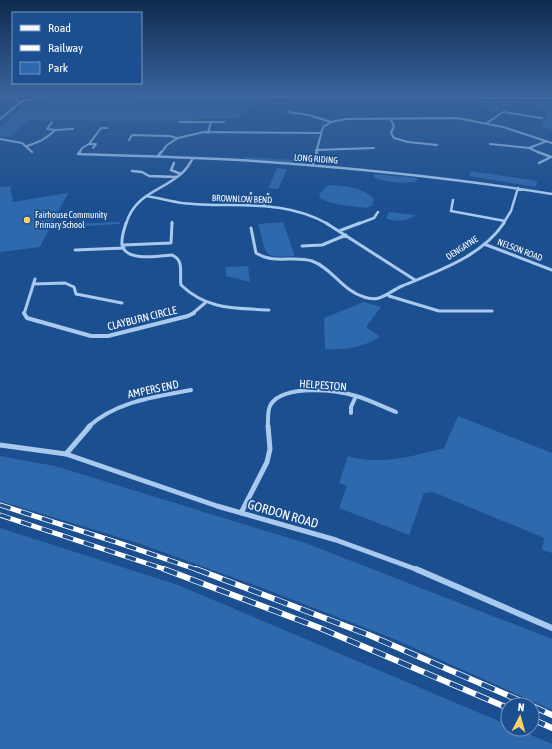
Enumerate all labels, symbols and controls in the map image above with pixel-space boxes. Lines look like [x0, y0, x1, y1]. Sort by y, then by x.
legend [12, 12, 142, 84]
text: Road [48, 21, 71, 35]
text: Railway [48, 41, 83, 55]
text: Park [48, 61, 69, 75]
street label: LONG RIDING [294, 152, 339, 166]
street label: BROWNLOW BEND [212, 193, 272, 205]
place label: Fairhouse Community Primary School [35, 210, 107, 230]
marker: Fairhouse Community Primary School [22, 215, 32, 225]
street label: DENGAYNE [444, 234, 480, 262]
street label: NELSON ROAD [496, 237, 544, 263]
street label: CLAYBURN CIRCLE [106, 303, 178, 332]
street label: HELPESTON [299, 377, 347, 393]
street label: AMPERS END [126, 378, 180, 400]
street label: GORDON ROAD [246, 497, 320, 531]
north arrow [500, 697, 540, 737]
text: N [517, 701, 525, 713]

